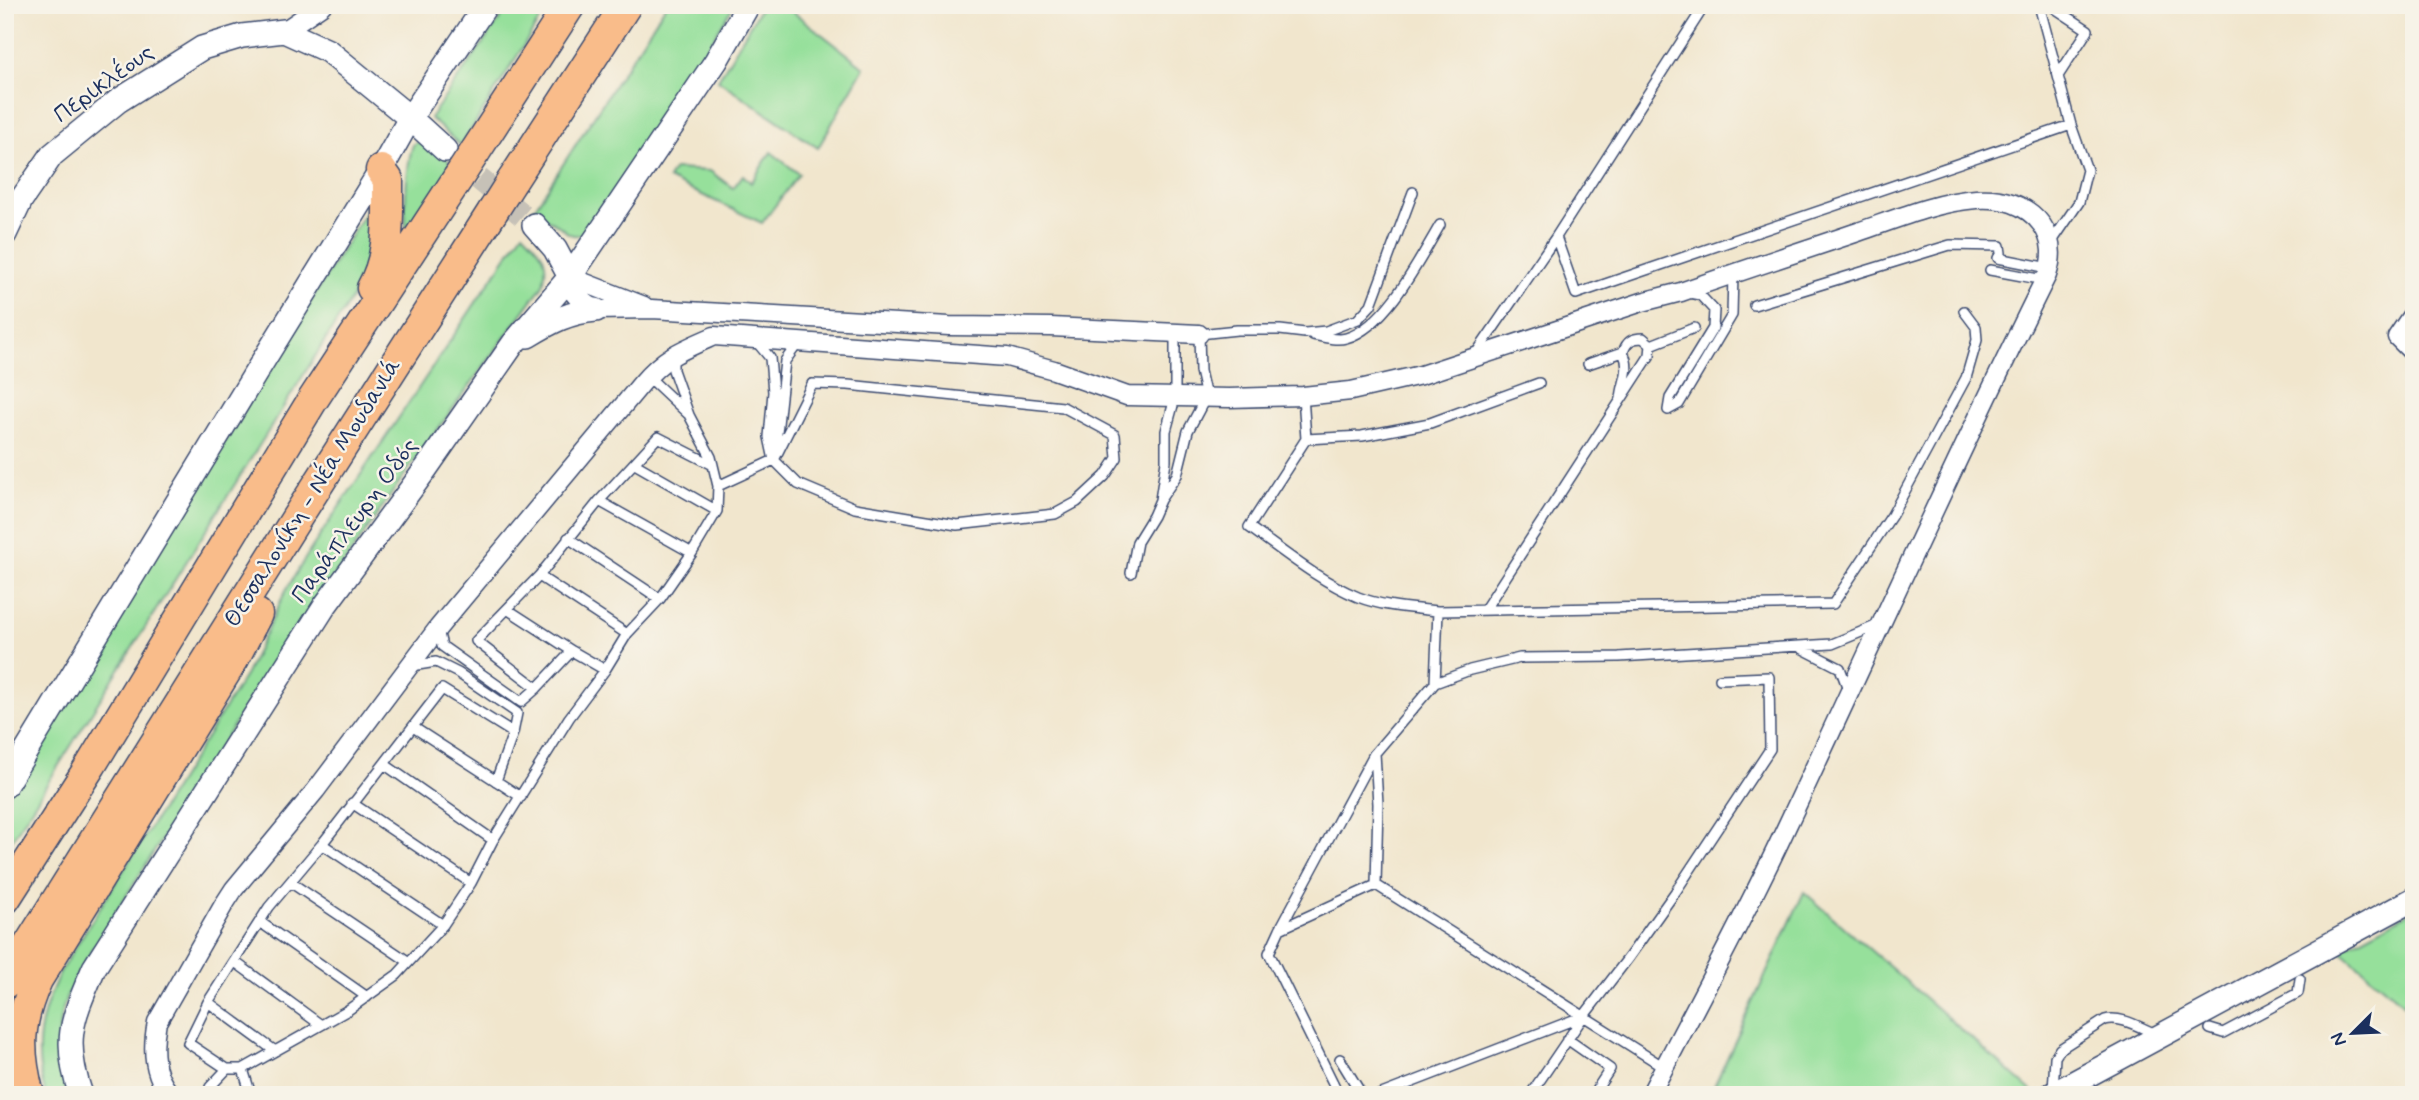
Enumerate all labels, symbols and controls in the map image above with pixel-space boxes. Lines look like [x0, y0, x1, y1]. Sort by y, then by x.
street label: Περικλέους [47, 36, 160, 131]
street label: Θεσσαλονίκη - Νέα Μουδανιά [216, 352, 409, 633]
street label: Παράπλευρη Οδός [285, 432, 425, 610]
north arrow [2318, 998, 2388, 1068]
text: N [2325, 1028, 2353, 1050]

